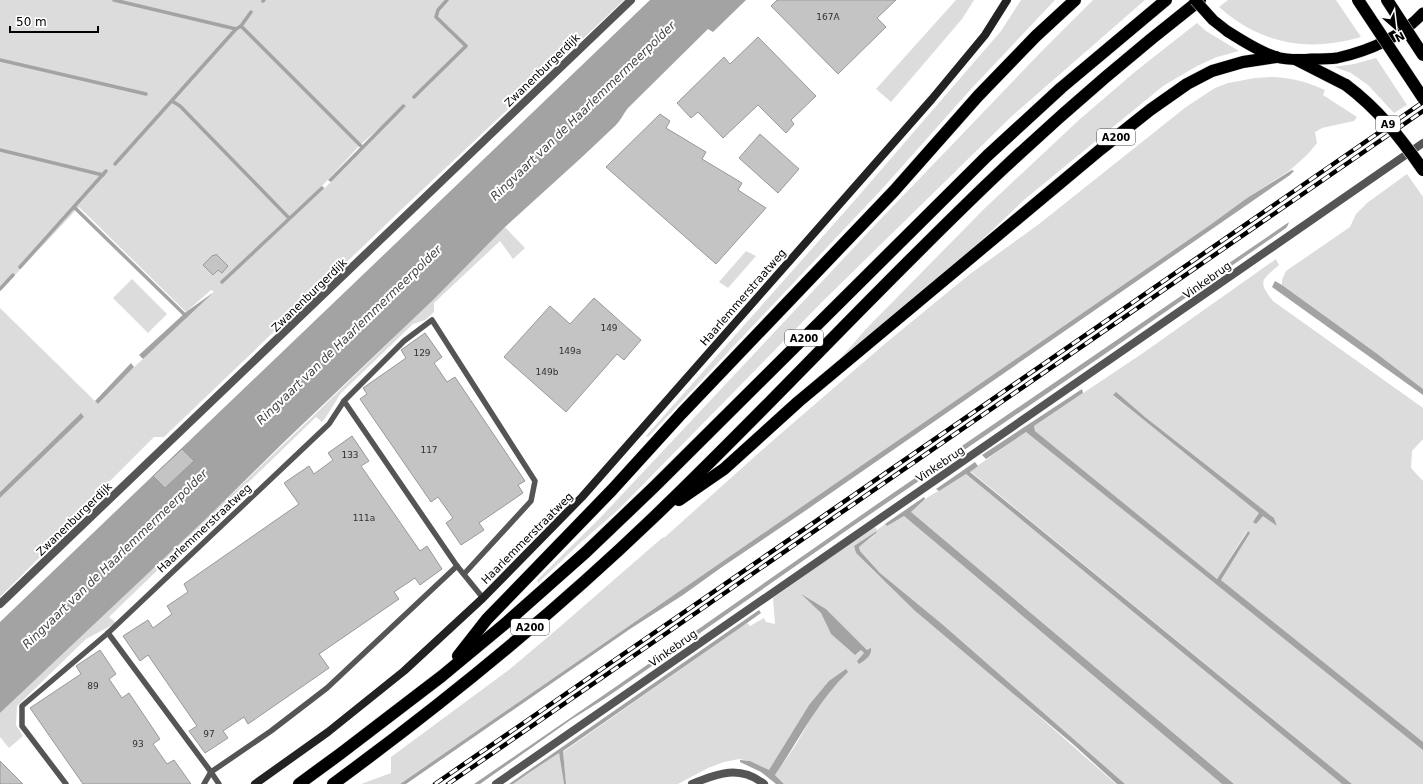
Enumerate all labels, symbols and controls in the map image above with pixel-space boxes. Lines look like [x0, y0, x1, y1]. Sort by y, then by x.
scale bar [10, 8, 98, 34]
north arrow [1375, 8, 1415, 48]
house number: 167A [816, 12, 841, 22]
text: 50 m [16, 15, 47, 29]
water label: Ringvaart van de Haarlemmermeerpolder [488, 18, 679, 203]
text: N [1392, 28, 1407, 44]
street label: Zwanenburgerdijk [502, 31, 583, 110]
road number: A9 [1376, 116, 1400, 132]
road number: A200 [1097, 129, 1135, 145]
water label: Ringvaart van de Haarlemmermeerpolder [254, 242, 445, 427]
street label: Haarlemmerstraatweg [698, 246, 789, 348]
street label: Zwanenburgerdijk [269, 256, 350, 335]
street label: Vinkebrug [1181, 259, 1234, 302]
house number: 149 [600, 323, 618, 333]
road number: A200 [785, 330, 823, 346]
house number: 149a [559, 346, 581, 356]
house number: 129 [413, 348, 431, 358]
house number: 149b [536, 367, 559, 377]
street label: Vinkebrug [914, 444, 967, 485]
house number: 117 [420, 445, 438, 455]
house number: 133 [341, 450, 359, 460]
water label: Ringvaart van de Haarlemmermeerpolder [20, 466, 211, 651]
street label: Zwanenburgerdijk [34, 480, 115, 559]
street label: Haarlemmerstraatweg [155, 481, 254, 575]
street label: Haarlemmerstraatweg [479, 490, 576, 587]
house number: 111a [353, 513, 375, 523]
road number: A200 [511, 619, 549, 635]
street label: Vinkebrug [647, 627, 700, 670]
house number: 89 [87, 681, 99, 691]
house number: 97 [203, 729, 215, 739]
house number: 93 [132, 739, 144, 749]

